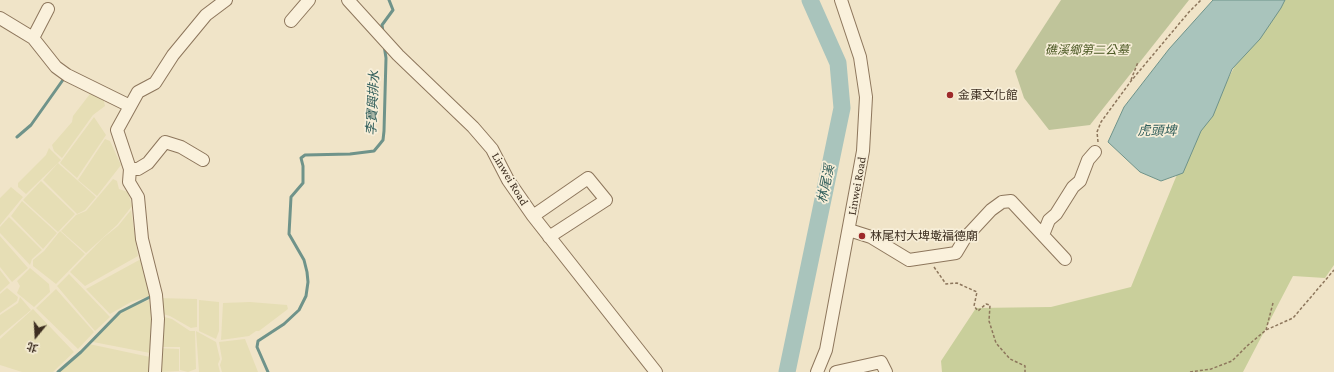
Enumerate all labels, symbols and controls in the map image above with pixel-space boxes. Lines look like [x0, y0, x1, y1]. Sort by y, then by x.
park label: 礁溪鄉第二公墓 [1045, 43, 1129, 57]
water label: 李寶興排水 [364, 70, 382, 136]
place label: 金棗文化館 [958, 88, 1018, 102]
marker: 金棗文化館 [945, 90, 955, 100]
water label: 虎頭埤 [1138, 123, 1176, 139]
street label: Linwei Road [489, 150, 531, 208]
street label: Linwei Road [845, 156, 869, 216]
water label: 林尾溪 [814, 163, 838, 205]
place label: 林尾村大埤墘福德廟 [870, 229, 978, 243]
marker: 林尾村大埤墘福德廟 [857, 231, 867, 241]
north arrow [16, 316, 56, 356]
text: 北 [25, 340, 39, 355]

